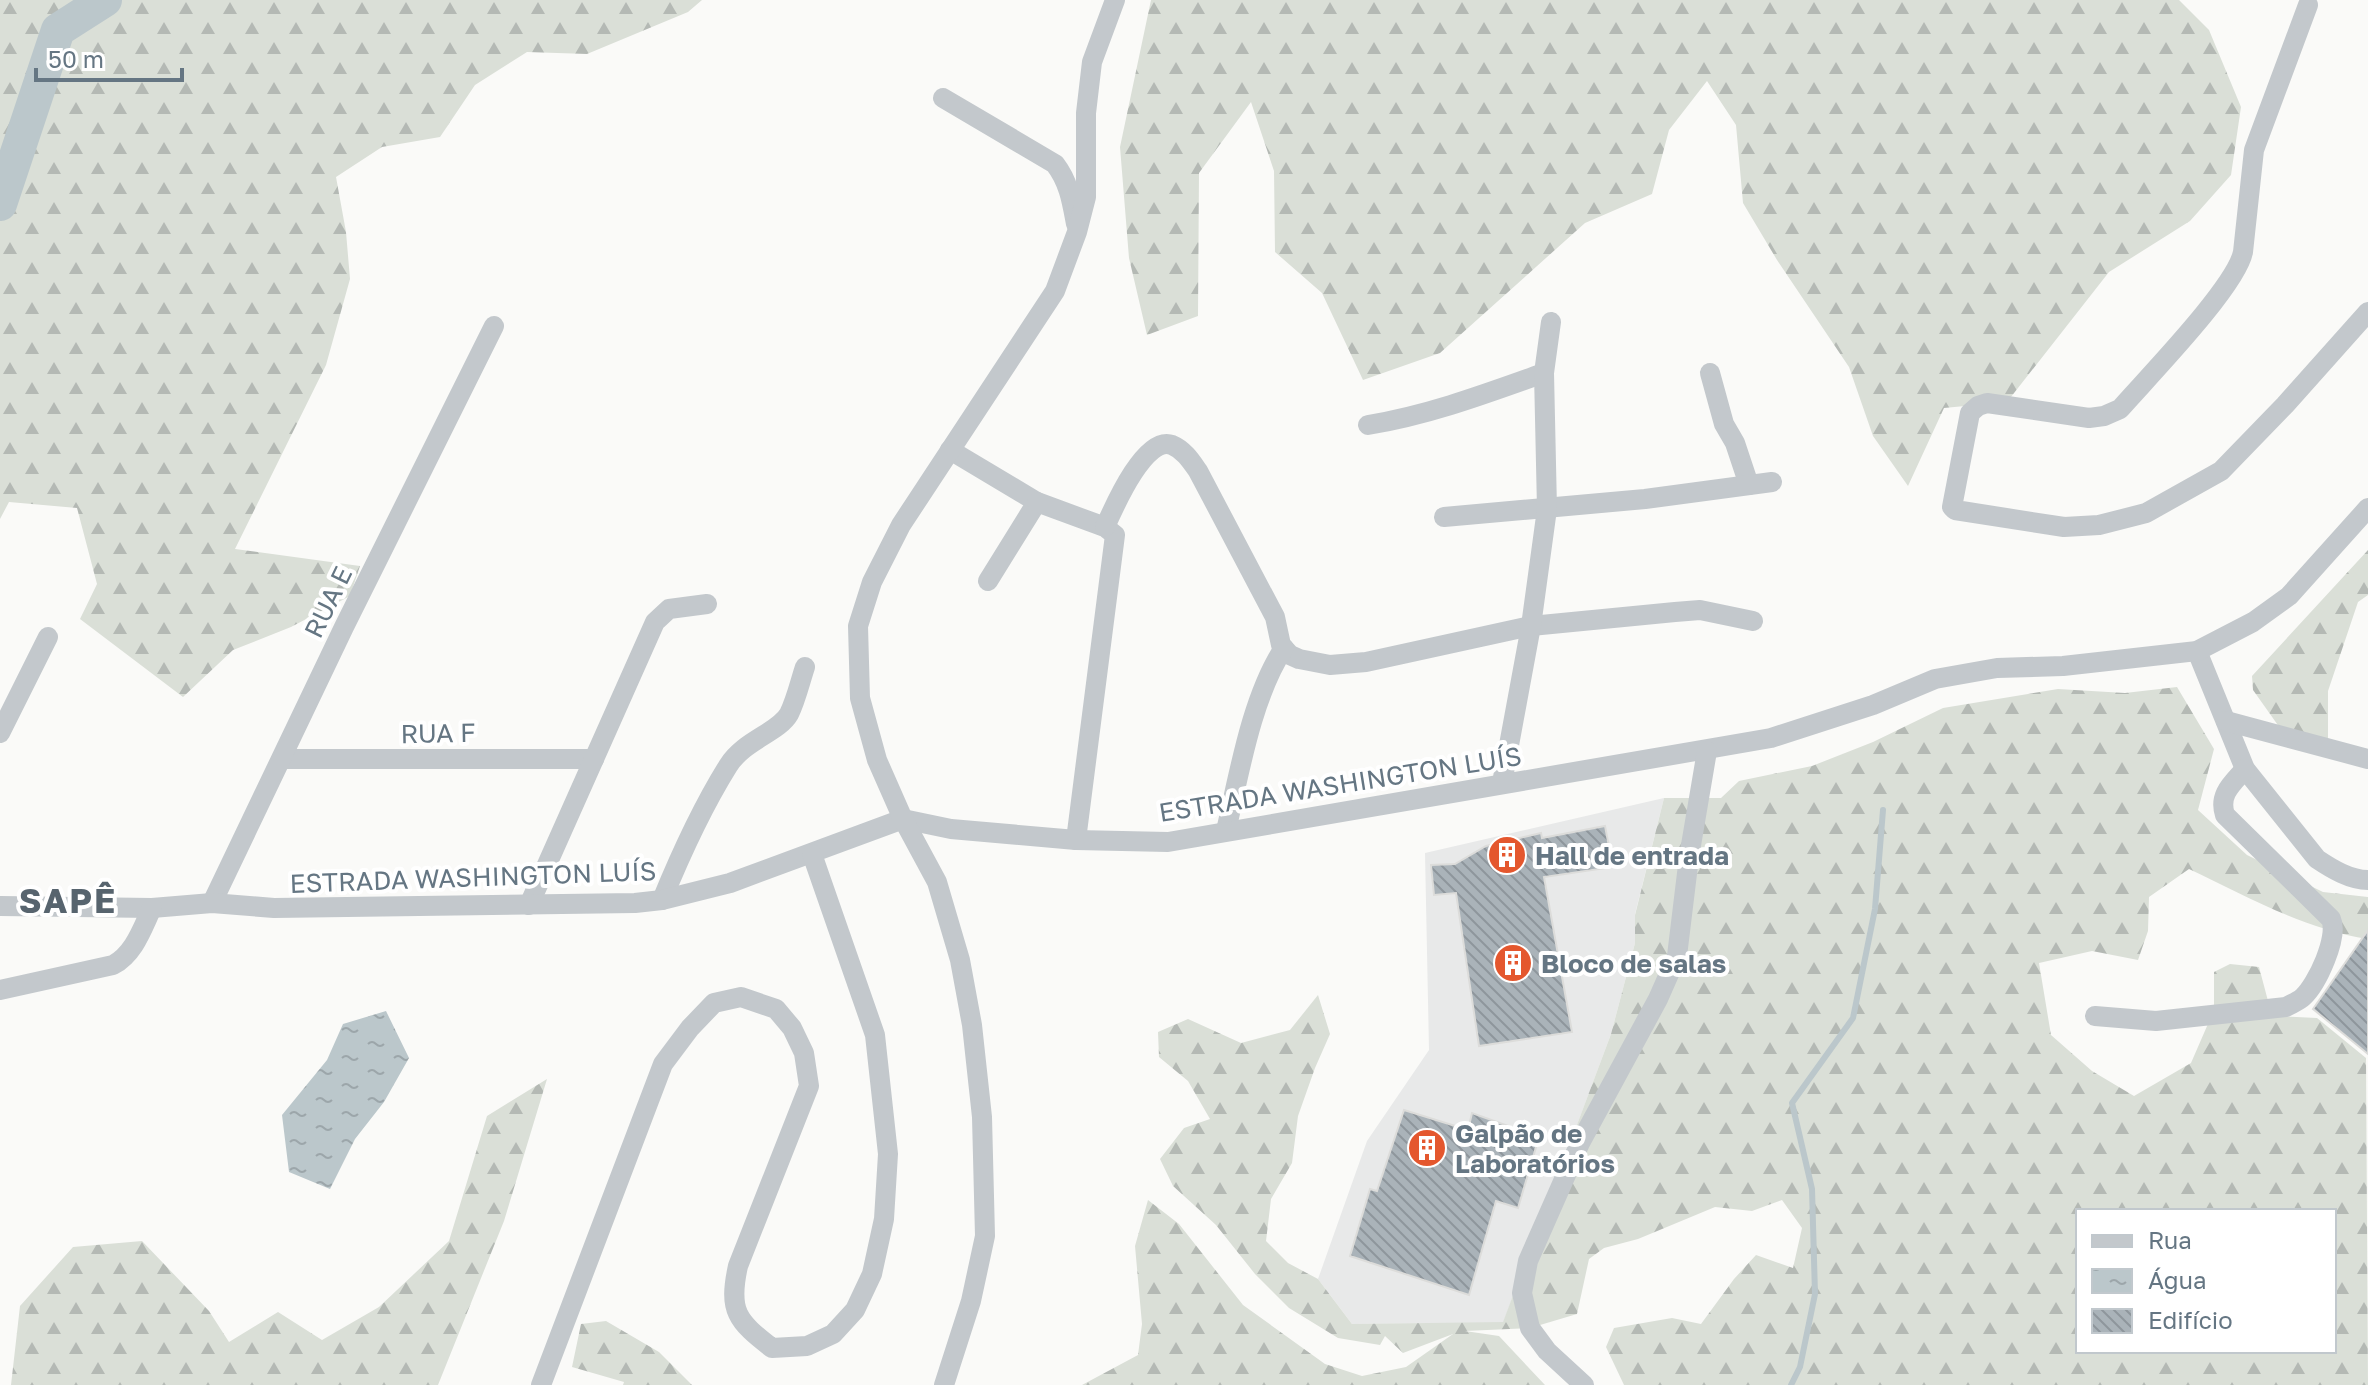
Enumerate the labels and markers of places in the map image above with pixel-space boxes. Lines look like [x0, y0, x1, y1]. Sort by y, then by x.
building icon: Hall de entrada [1486, 834, 1528, 876]
place label: Hall de entrada [1535, 840, 1729, 871]
building icon: Bloco de salas [1492, 942, 1534, 984]
place label: Bloco de salas [1541, 948, 1726, 979]
place label: Galpão de Laboratórios [1455, 1118, 1615, 1179]
building icon: Galpão de Laboratórios [1406, 1127, 1448, 1169]

